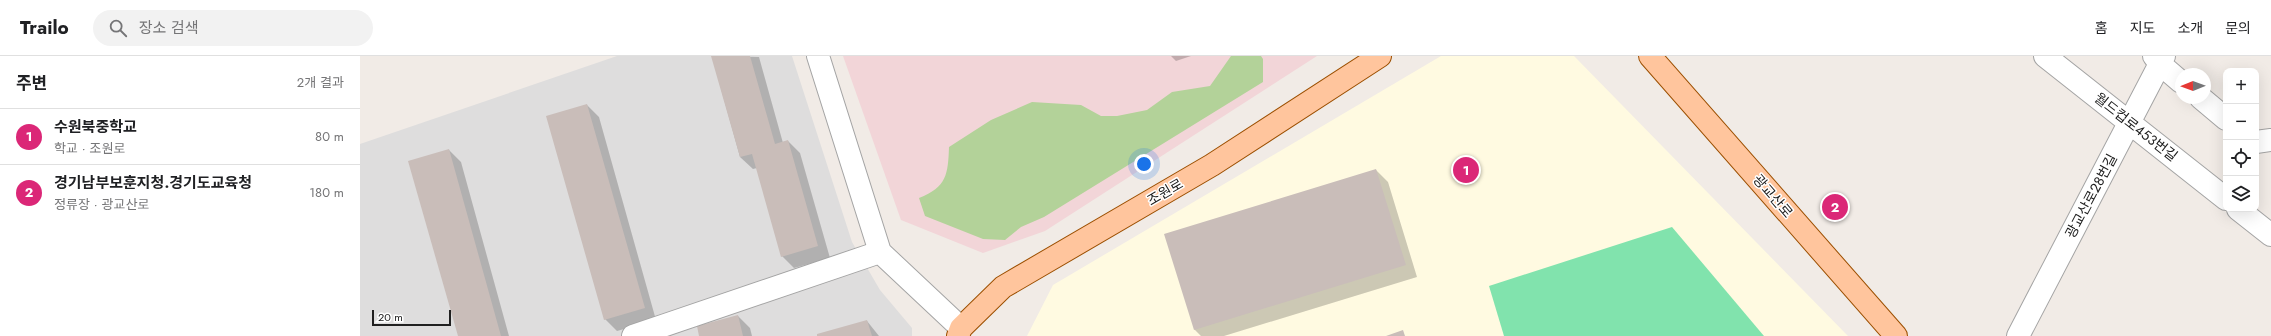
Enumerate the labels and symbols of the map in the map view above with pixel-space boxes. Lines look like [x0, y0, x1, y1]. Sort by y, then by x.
north arrow [2175, 68, 2211, 104]
street label: 월드컵로453번길 [2090, 88, 2182, 166]
street label: 광교산로28번길 [2060, 150, 2122, 242]
your location [1134, 154, 1154, 174]
pin: 1 [1453, 155, 1479, 185]
street label: 광교산로 [1749, 170, 1798, 222]
street label: 조원로 [1143, 174, 1187, 210]
pin: 2 [1822, 192, 1848, 222]
scale bar [372, 308, 451, 327]

